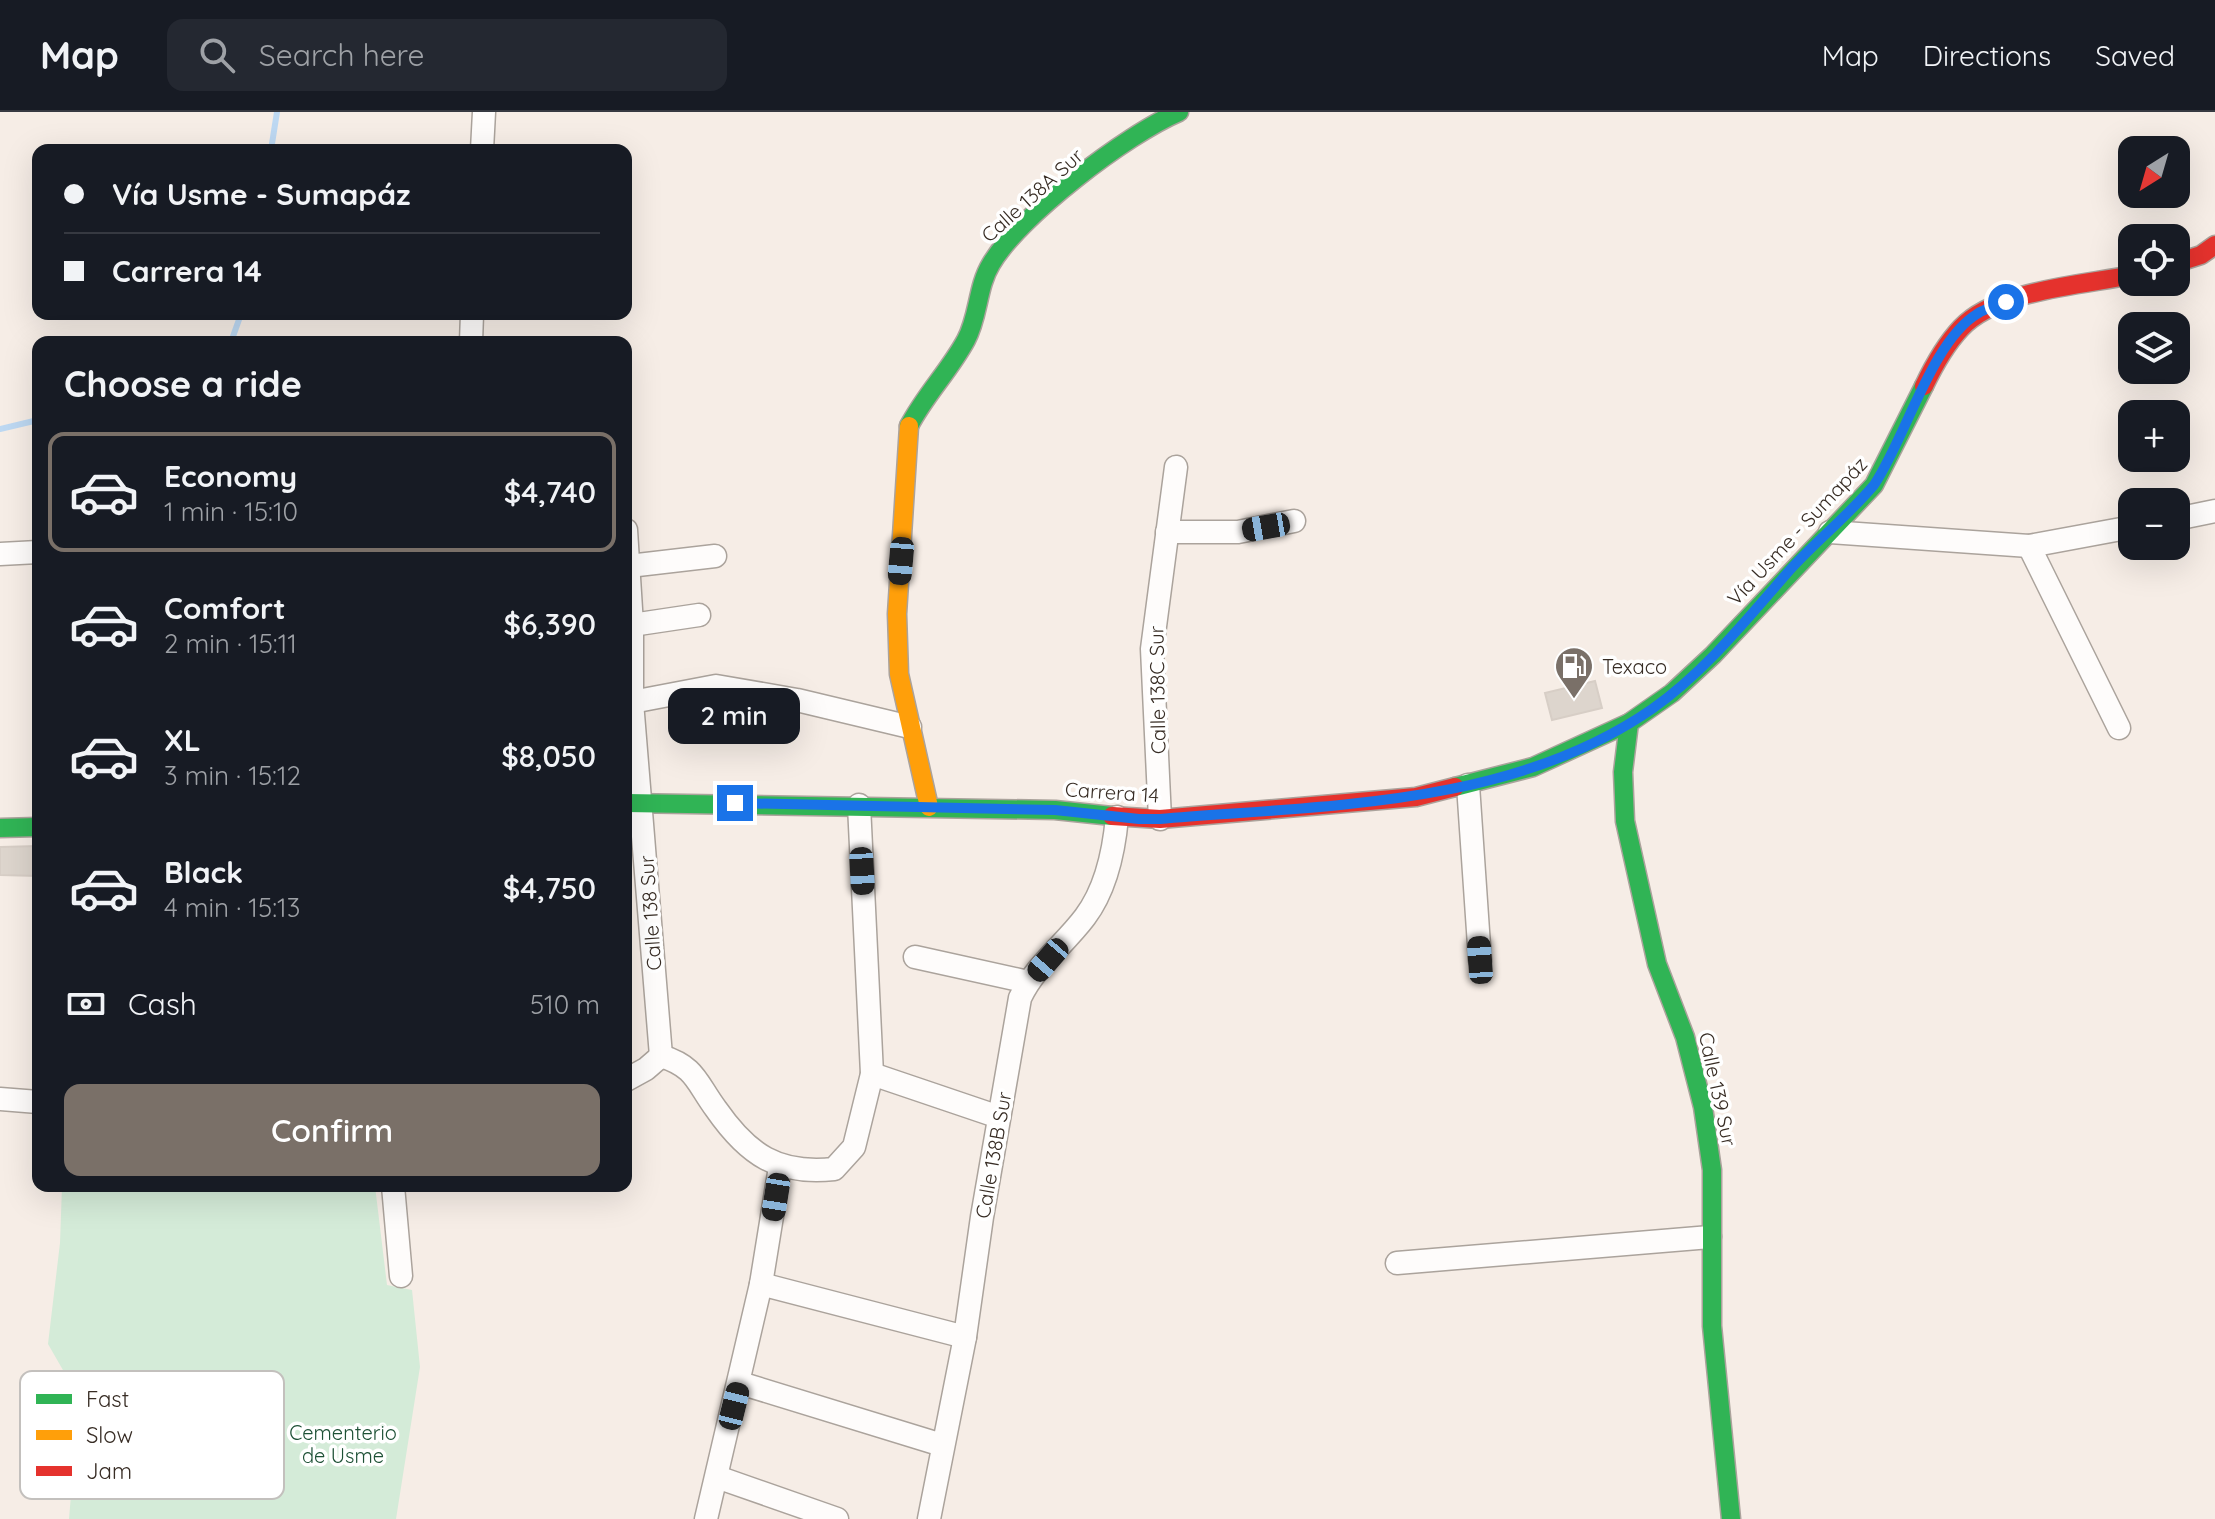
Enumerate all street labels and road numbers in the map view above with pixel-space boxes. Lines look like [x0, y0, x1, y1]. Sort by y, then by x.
street label: Calle 138A Sur [976, 143, 1088, 247]
street label: Vía Usme - Sumapáz [1722, 452, 1872, 610]
street label: Calle 138C Sur [1143, 625, 1171, 754]
street label: Carrera 14 [1064, 776, 1160, 808]
street label: Calle 138 Sur [633, 854, 666, 971]
street label: Calle 139 Sur [1694, 1030, 1742, 1149]
street label: Calle 138B Sur [970, 1089, 1017, 1220]

